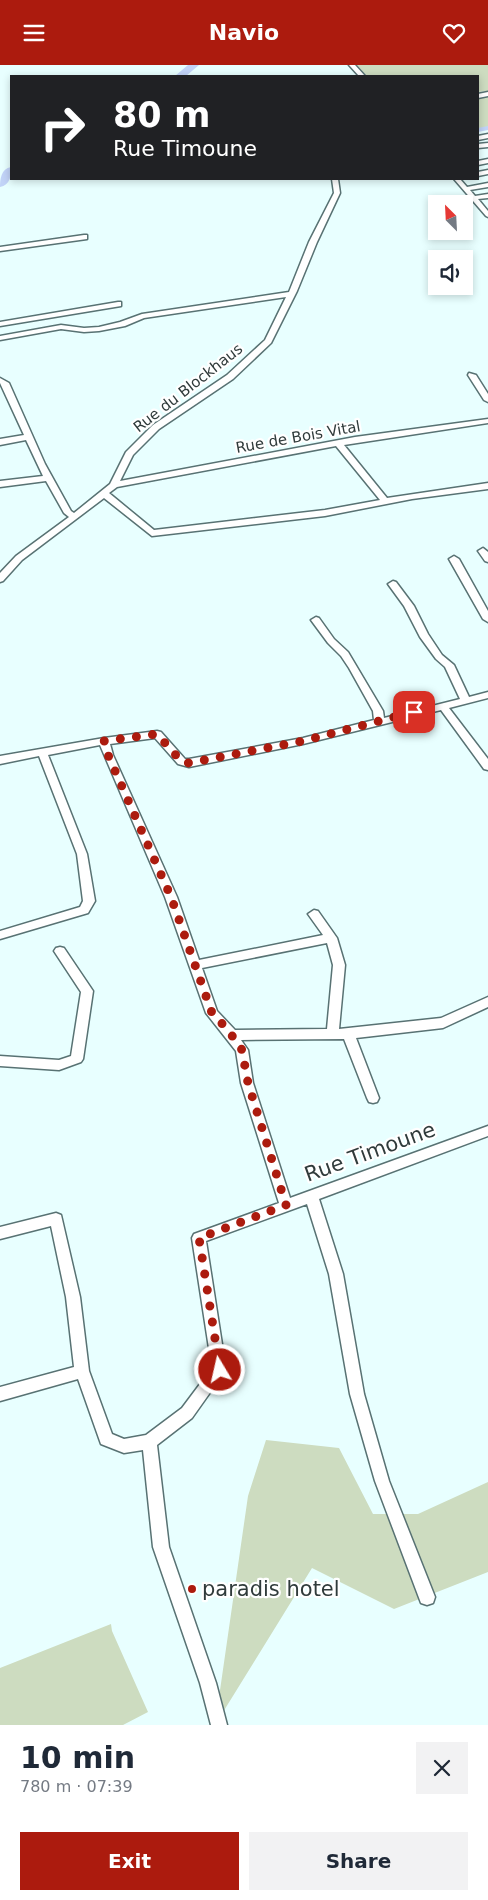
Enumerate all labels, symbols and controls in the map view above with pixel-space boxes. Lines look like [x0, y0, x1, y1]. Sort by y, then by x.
icon: menu [20, 19, 48, 47]
icon: heart [440, 19, 468, 47]
text: Navio [209, 20, 279, 45]
icon: right [30, 95, 95, 160]
text: 80 m [113, 95, 210, 135]
text: Rue Timoune [113, 136, 257, 161]
north arrow [428, 195, 472, 240]
map controls [428, 195, 473, 295]
button: sound [428, 250, 473, 295]
street label: Rue du Blockhaus [130, 340, 246, 436]
street label: Rue de Bois Vital [234, 417, 362, 457]
pin [393, 691, 435, 733]
icon: arrive [400, 698, 428, 726]
street label: Rue Timoune [301, 1117, 439, 1187]
position arrow [193, 1343, 245, 1395]
place label: paradis hotel [202, 1577, 340, 1601]
marker: paradis hotel [186, 1583, 198, 1595]
text: 10 min [20, 1740, 135, 1775]
button: close [416, 1742, 468, 1794]
text: 780 m · 07:39 [20, 1777, 133, 1796]
button: Exit [20, 1832, 239, 1890]
button: Share [249, 1832, 468, 1890]

